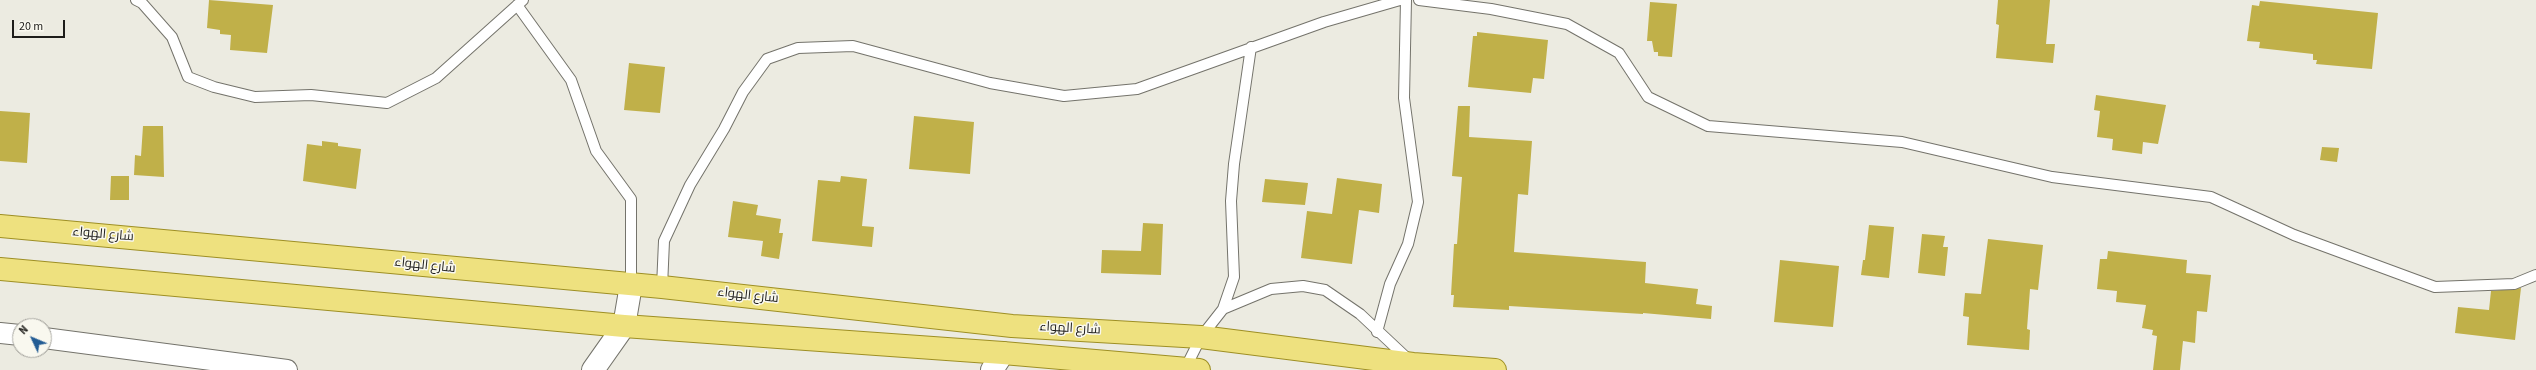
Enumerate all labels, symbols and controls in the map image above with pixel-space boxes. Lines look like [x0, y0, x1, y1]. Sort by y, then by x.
scale bar [14, 12, 67, 38]
text: 20 m [19, 18, 43, 35]
street label: شارع الهواء [72, 225, 134, 245]
street label: شارع الهواء [394, 255, 456, 277]
street label: شارع الهواء [717, 285, 779, 307]
north arrow [12, 318, 52, 358]
street label: شارع الهواء [1039, 320, 1101, 338]
text: N [16, 322, 32, 338]

